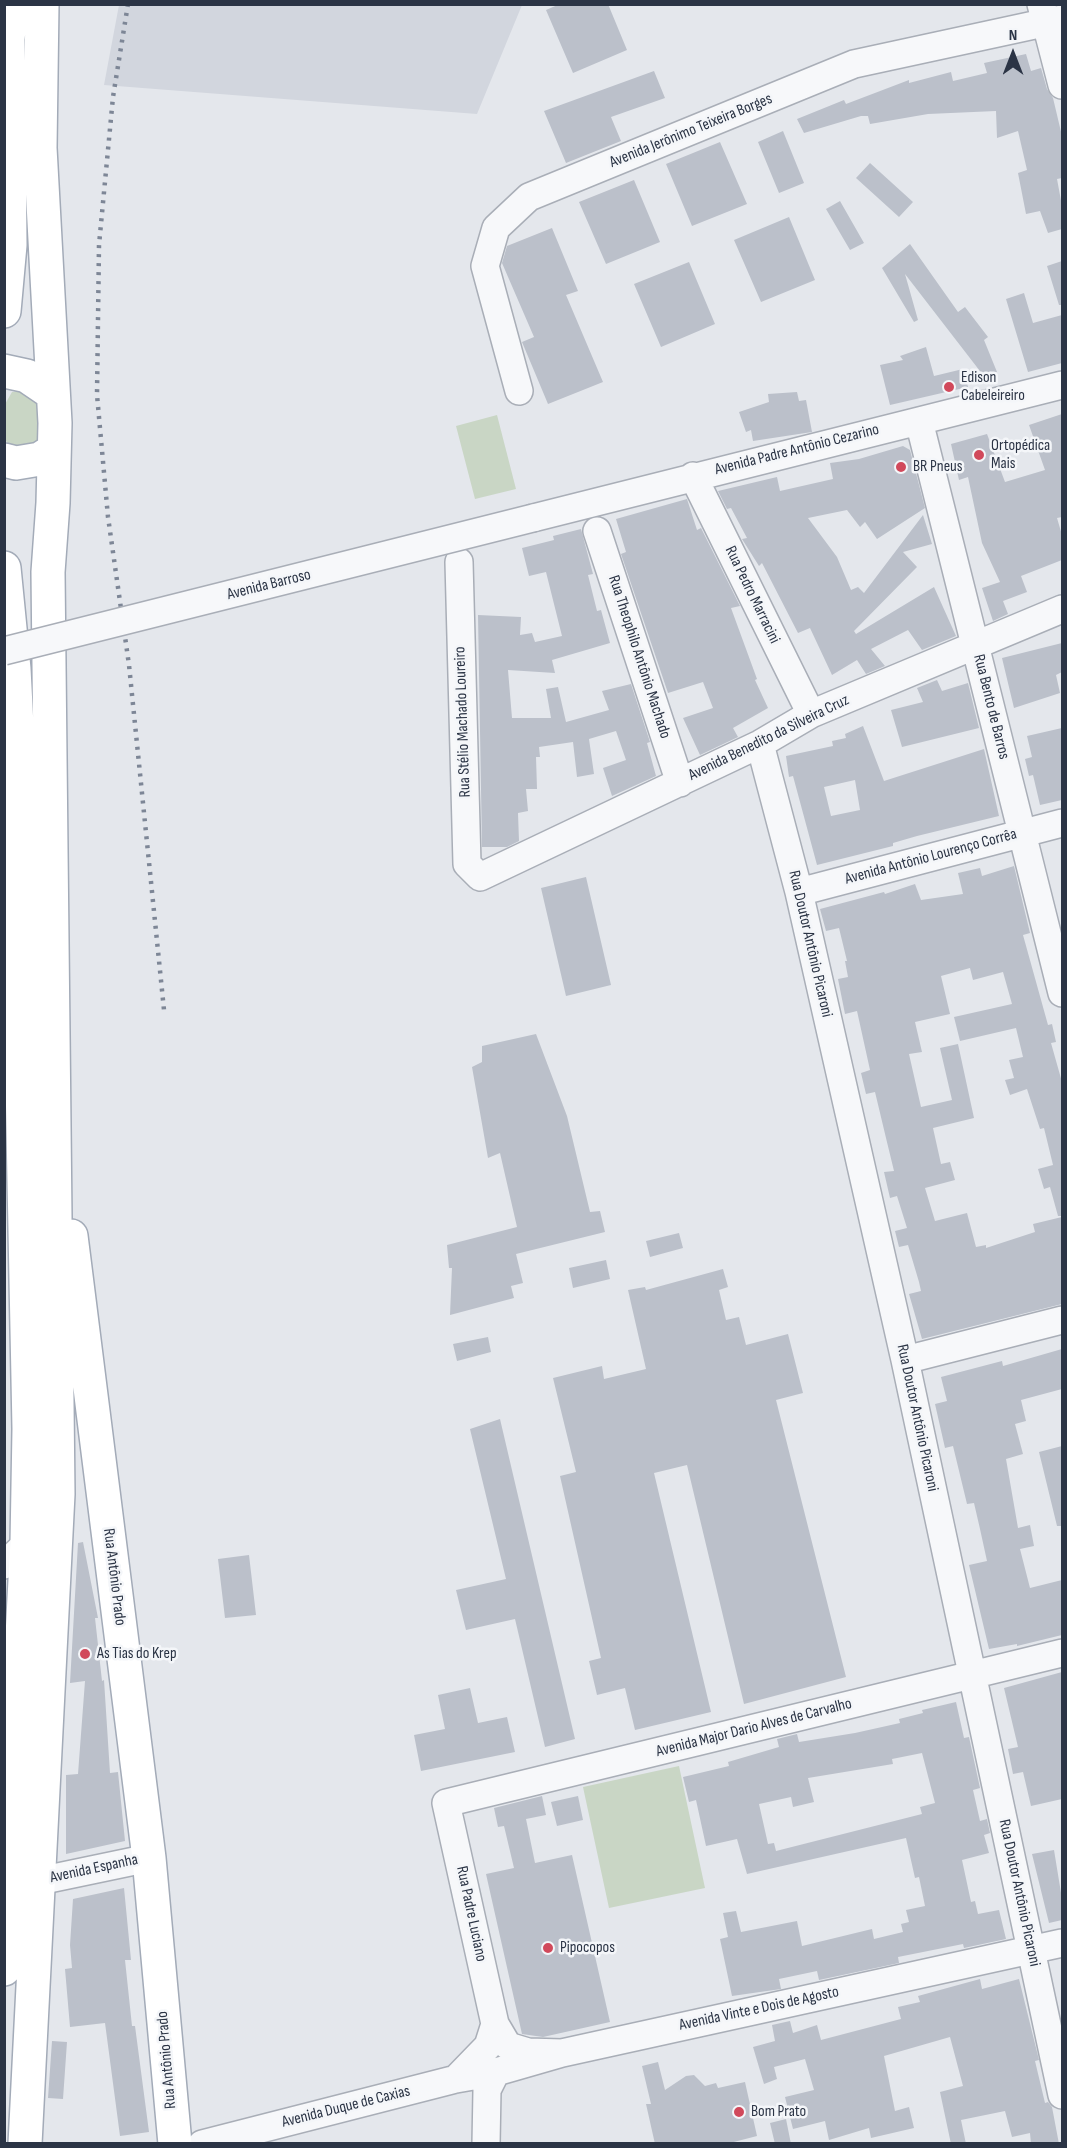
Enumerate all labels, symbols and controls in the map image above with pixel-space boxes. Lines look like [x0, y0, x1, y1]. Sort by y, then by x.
north arrow [983, 24, 1043, 84]
text: N [1009, 26, 1017, 45]
street label: Avenida Jerônimo Teixeira Borges [607, 90, 775, 172]
place label: Edison Cabeleireiro [961, 368, 1025, 406]
marker: Edison Cabeleireiro [942, 380, 956, 394]
street label: Avenida Padre Antônio Cezarino [713, 420, 881, 480]
place label: Ortopédica Mais [991, 436, 1050, 474]
marker: Ortopédica Mais [972, 448, 986, 462]
place label: BR Pneus [913, 457, 963, 477]
marker: BR Pneus [894, 460, 908, 474]
street label: Rua Pedro Marracini [720, 543, 784, 647]
street label: Avenida Barroso [225, 565, 313, 605]
street label: Rua Theophilo Antônio Machado [604, 573, 674, 741]
street label: Rua Stélio Machado Loureiro [451, 646, 475, 798]
street label: Rua Bento de Barros [969, 653, 1013, 761]
street label: Avenida Benedito da Silveira Cruz [686, 691, 852, 785]
street label: Avenida Antônio Lourenço Corrêa [843, 825, 1019, 889]
street label: Rua Doutor Antônio Picaroni [784, 869, 836, 1019]
street label: Rua Doutor Antônio Picaroni [892, 1343, 942, 1493]
street label: Rua Antônio Prado [99, 1527, 129, 1627]
place label: As Tias do Krep [97, 1644, 177, 1664]
marker: As Tias do Krep [78, 1647, 92, 1661]
street label: Avenida Major Dario Alves de Carvalho [654, 1694, 854, 1762]
street label: Rua Doutor Antônio Picaroni [994, 1818, 1044, 1968]
street label: Avenida Espanha [48, 1850, 140, 1888]
street label: Rua Padre Luciano [452, 1865, 490, 1963]
place label: Pipocopos [560, 1938, 615, 1958]
marker: Pipocopos [541, 1941, 555, 1955]
street label: Avenida Vinte e Dois de Agosto [677, 1983, 841, 2035]
street label: Rua Antônio Prado [153, 2010, 181, 2110]
street label: Avenida Duque de Caxias [280, 2082, 412, 2132]
place label: Bom Prato [751, 2102, 806, 2122]
marker: Bom Prato [732, 2105, 746, 2119]

